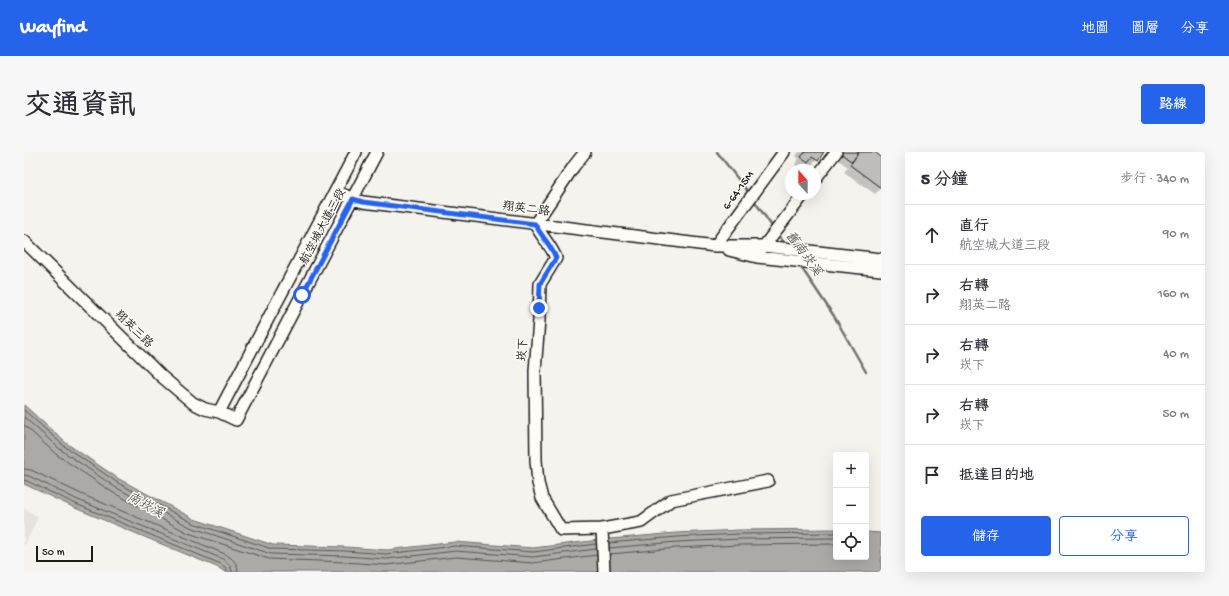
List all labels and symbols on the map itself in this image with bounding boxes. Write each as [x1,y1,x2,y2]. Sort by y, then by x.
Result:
north arrow [785,164,821,200]
street label: 6-64-15M [720,168,758,213]
street label: 航空城大道三段 [297,186,350,267]
street label: 翔英二路 [501,199,551,220]
water label: 舊南崁溪 [782,228,826,280]
route start [293,286,311,304]
route end [530,299,548,317]
street label: 翔英三路 [111,308,156,352]
street label: 崁下 [515,337,532,362]
water label: 南崁溪 [124,489,167,522]
scale bar [36,544,93,563]

